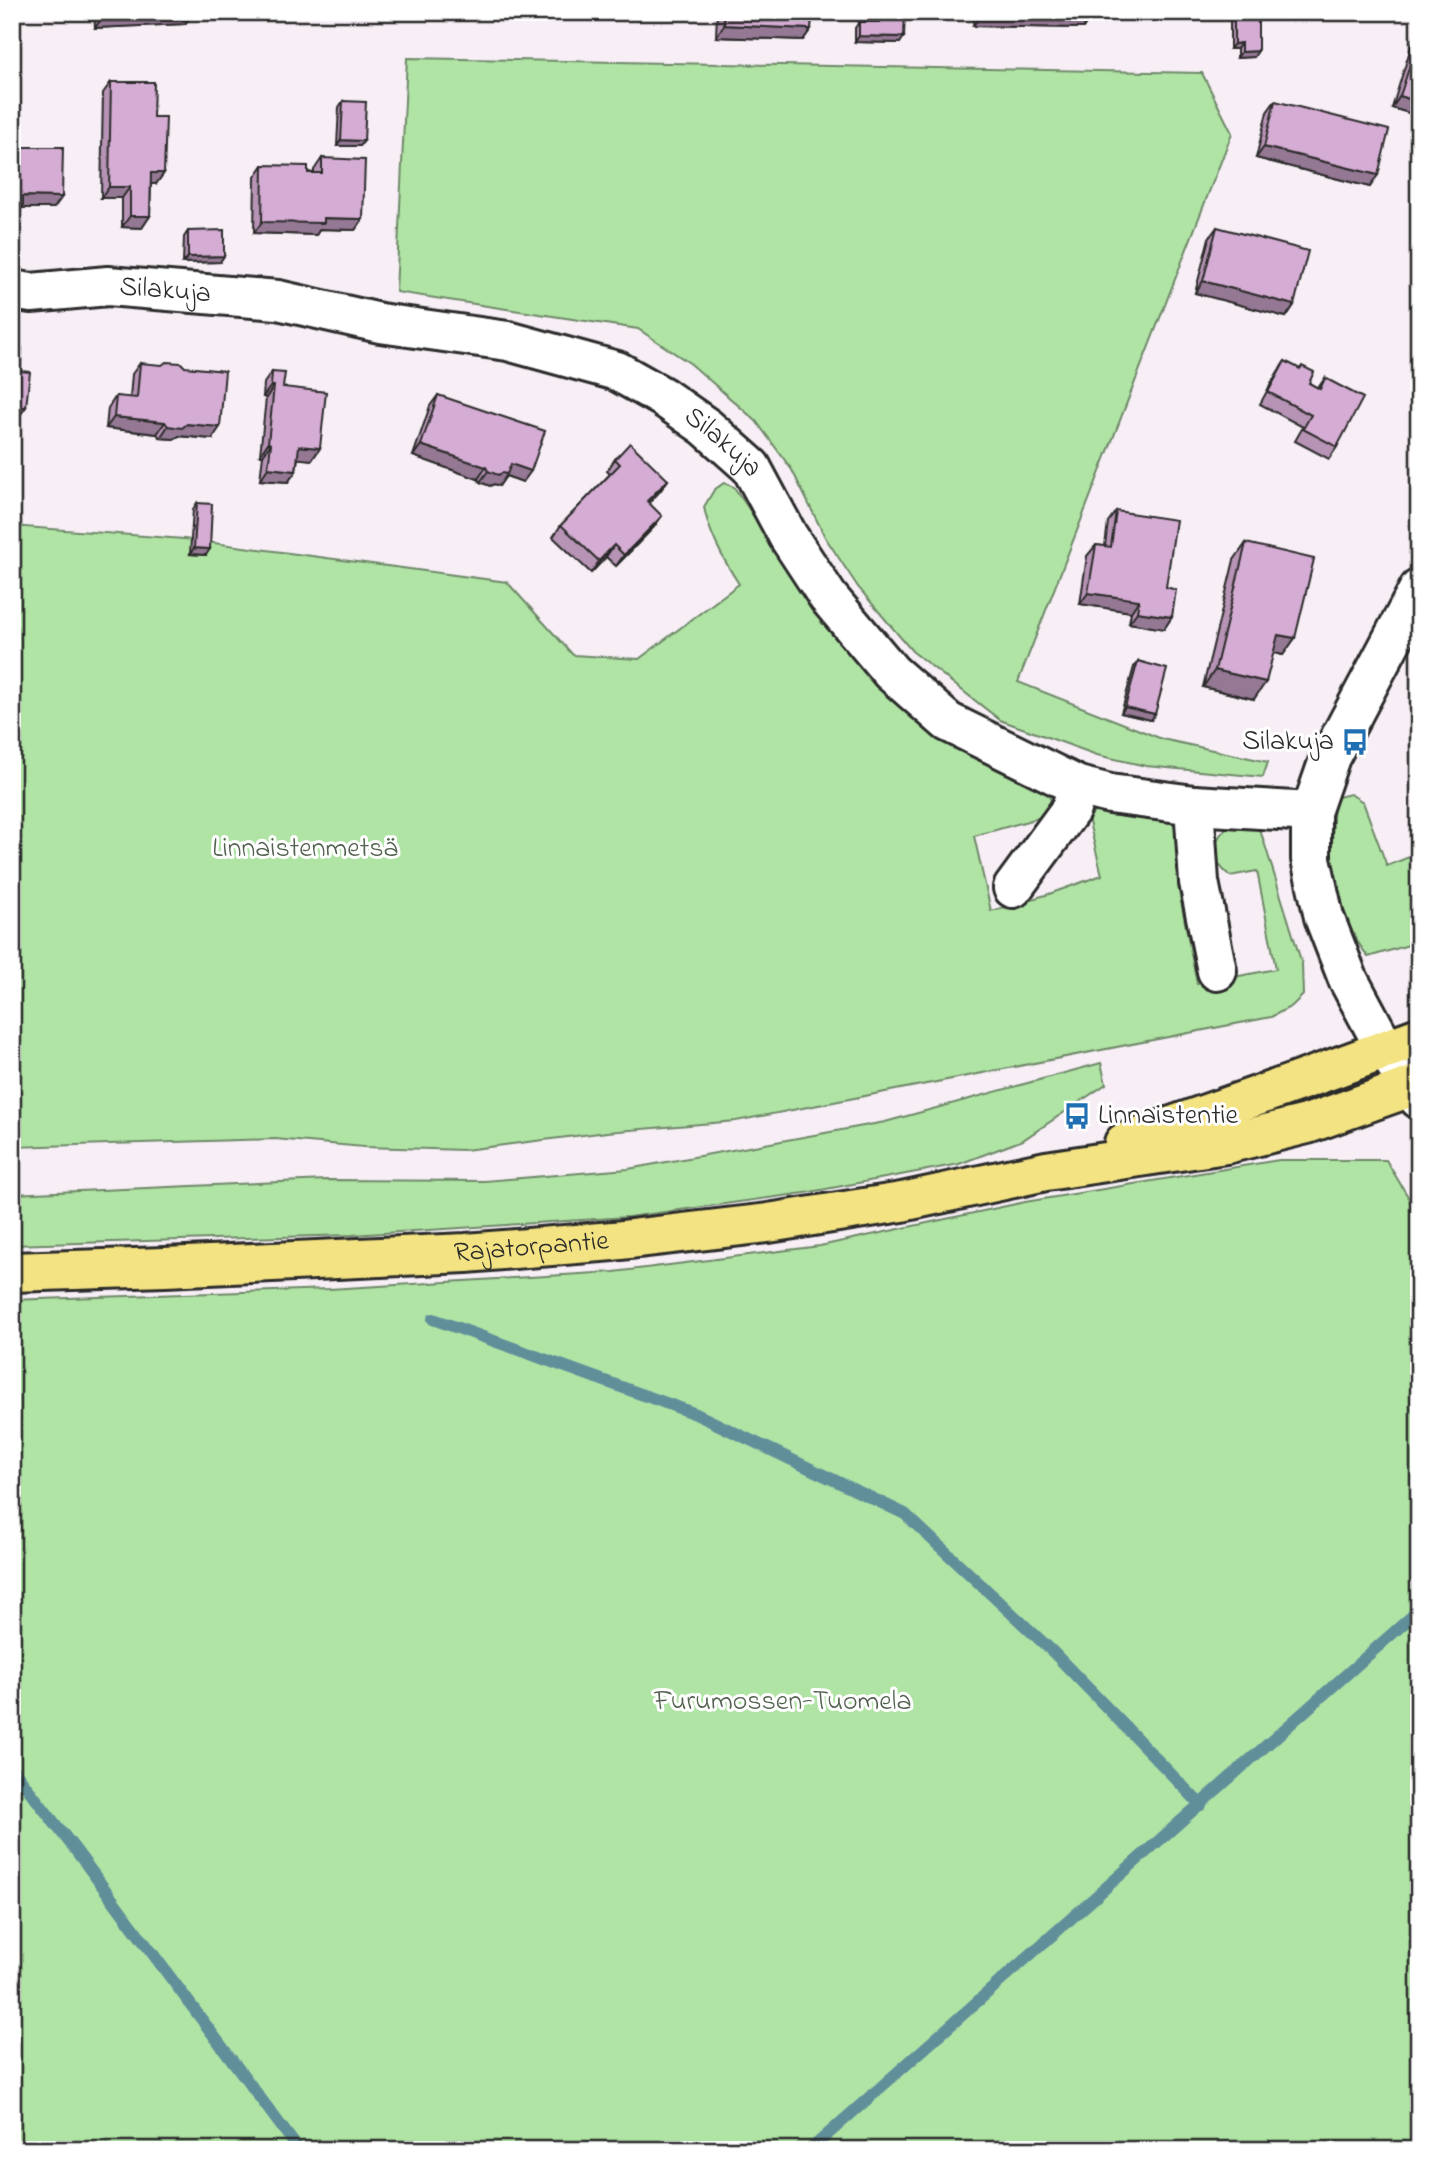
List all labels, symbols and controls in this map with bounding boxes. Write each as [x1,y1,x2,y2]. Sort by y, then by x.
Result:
street label: Silakuja [118,267,213,315]
street label: Silakuja [675,397,773,484]
place label: Silakuja [1242,722,1334,763]
bus stop icon: Silakuja [1340,727,1370,757]
park label: Linnaistenmetsä [212,829,398,870]
place label: Linnaistentie [1098,1096,1239,1137]
bus stop icon: Linnaistentie [1062,1101,1092,1131]
street label: Rajatorpantie [453,1221,611,1274]
park label: Furumossen-Tuomela [653,1682,912,1723]

